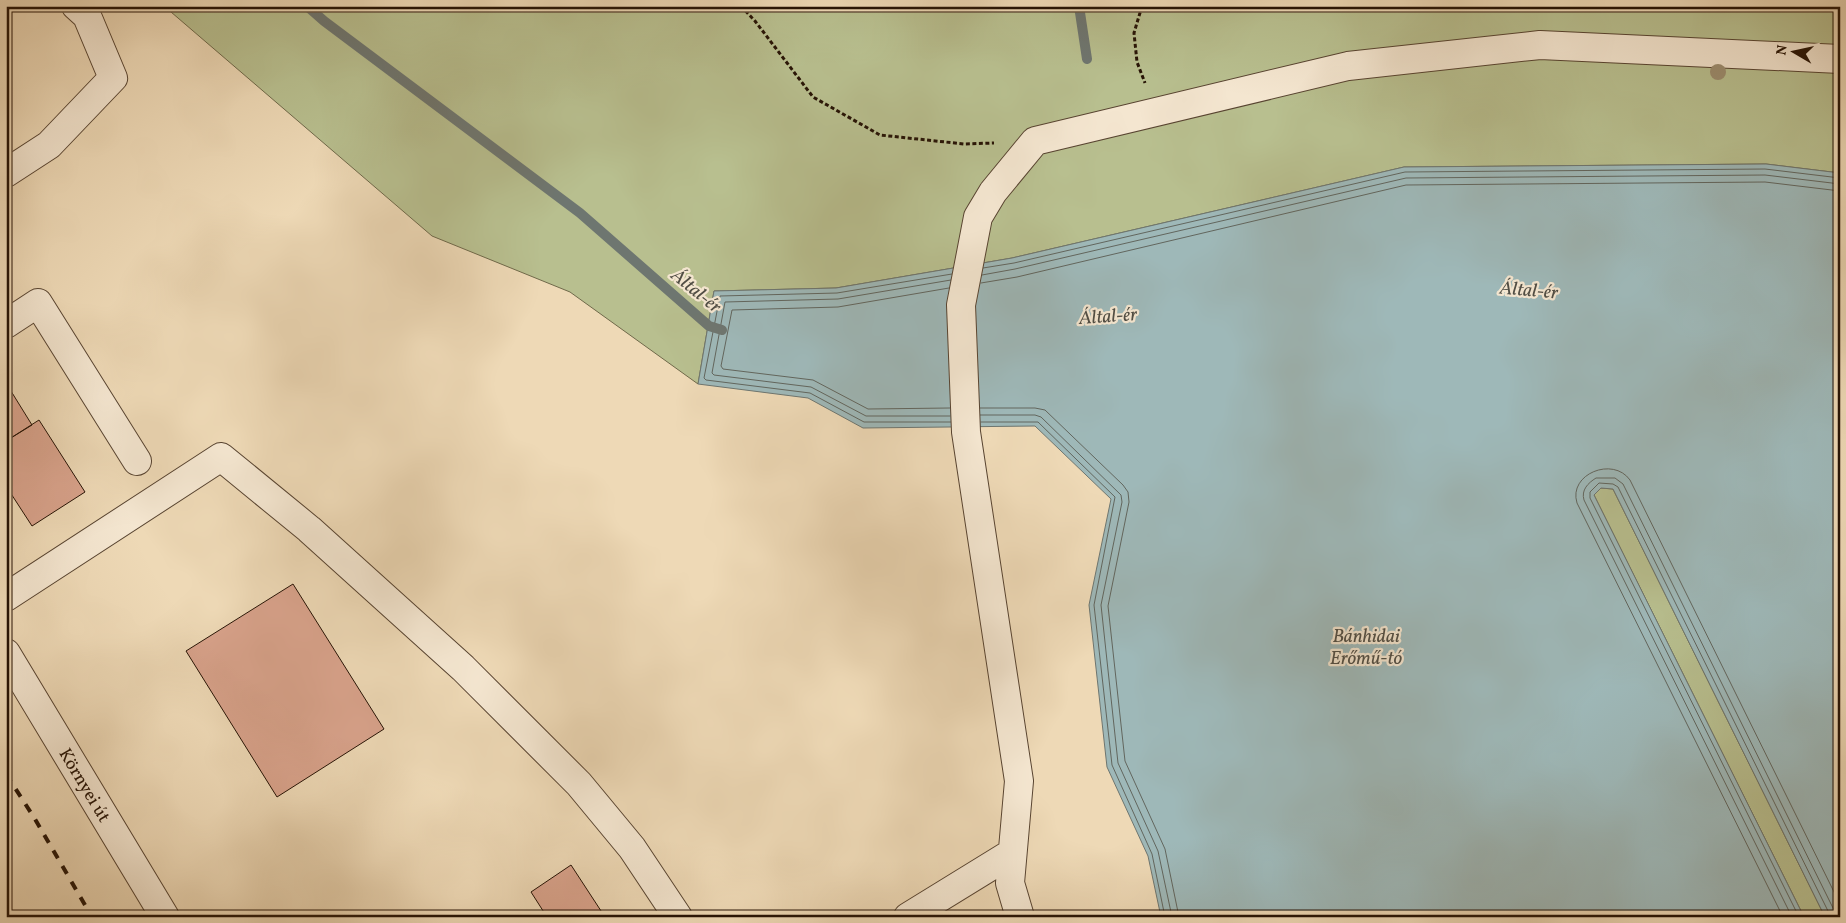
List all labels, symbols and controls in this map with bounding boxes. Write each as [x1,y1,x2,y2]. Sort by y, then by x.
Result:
north arrow [1768,28,1818,78]
text: N [1772,44,1793,57]
water label: Által-ér [664,262,727,321]
water label: Által-ér [1498,275,1560,307]
water label: Által-ér [1077,302,1139,332]
water label: Bánhidai Erőmű-tó [1330,624,1403,672]
street label: Környei út [52,744,116,827]

